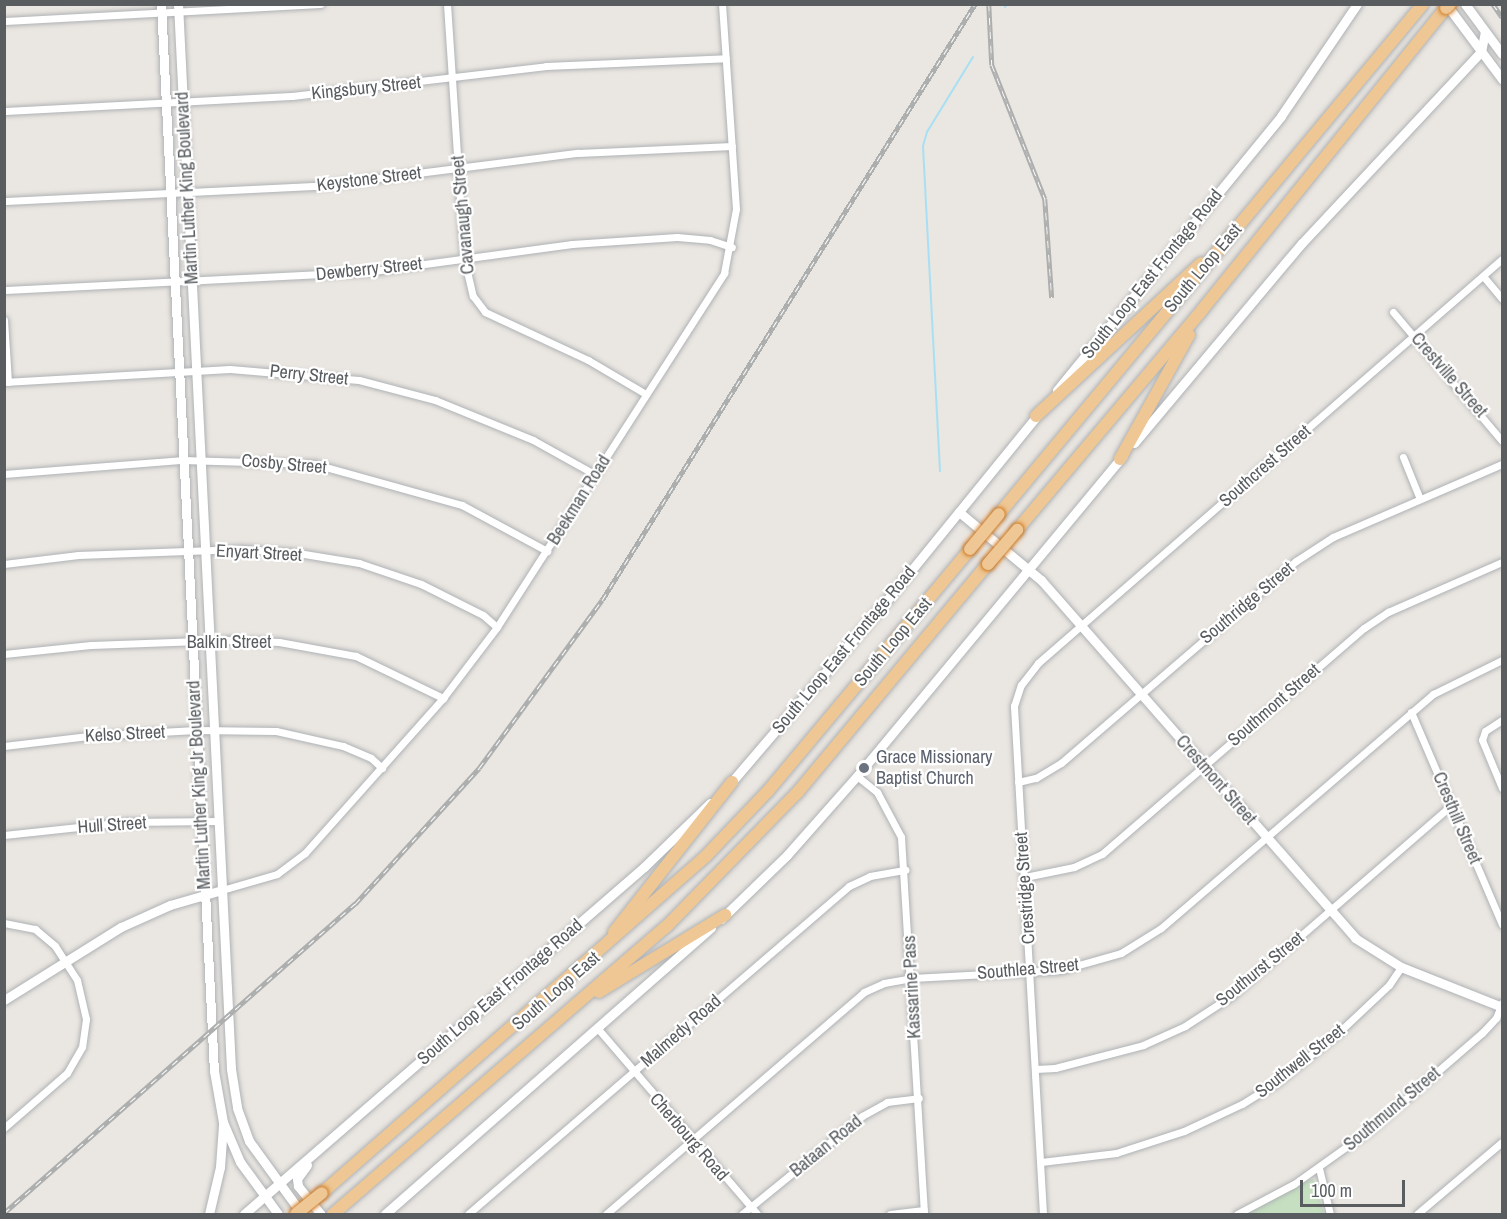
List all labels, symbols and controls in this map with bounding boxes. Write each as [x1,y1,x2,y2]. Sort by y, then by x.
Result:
street label: Kingsbury Street [310,72,422,104]
street label: Martin Luther King Boulevard [171,91,203,285]
street label: Cavanaugh Street [447,155,479,275]
street label: Keystone Street [316,162,422,196]
street label: South Loop East Frontage Road [1077,185,1227,363]
street label: South Loop East [1160,219,1246,317]
street label: Dewberry Street [315,253,423,285]
street label: Crestville Street [1406,328,1492,422]
street label: Perry Street [269,360,349,390]
street label: Southcrest Street [1215,420,1315,512]
street label: Cosby Street [241,450,327,478]
street label: Beekman Road [543,451,615,549]
street label: Enyart Street [215,540,303,566]
street label: Southridge Street [1196,558,1298,648]
street label: South Loop East Frontage Road [768,562,920,738]
street label: South Loop East [850,593,936,691]
street label: Balkin Street [187,631,271,653]
street label: Southmont Street [1224,659,1324,751]
street label: Martin Luther King Jr Boulevard [183,680,215,890]
street label: Kelso Street [84,721,166,747]
street label: Crestmont Street [1171,731,1261,829]
place label: Grace Missionary Baptist Church [876,747,992,789]
marker: Grace Missionary Baptist Church [857,761,871,775]
street label: Cresthill Street [1428,769,1486,867]
street label: Hull Street [77,812,147,838]
street label: Crestridge Street [1010,831,1040,945]
street label: South Loop East Frontage Road [413,914,587,1070]
street label: Southurst Street [1212,927,1308,1011]
street label: Kassarine Pass [899,935,925,1039]
street label: South Loop East [508,947,604,1035]
street label: Southlea Street [976,954,1080,984]
street label: Malmedy Road [636,990,726,1072]
street label: Southwell Street [1251,1019,1349,1103]
street label: Southmund Street [1339,1062,1445,1156]
street label: Cherbourg Road [645,1089,733,1185]
street label: Bataan Road [786,1110,866,1182]
scale bar [1303,1168,1408,1206]
text: 100 m [1311,1178,1352,1203]

